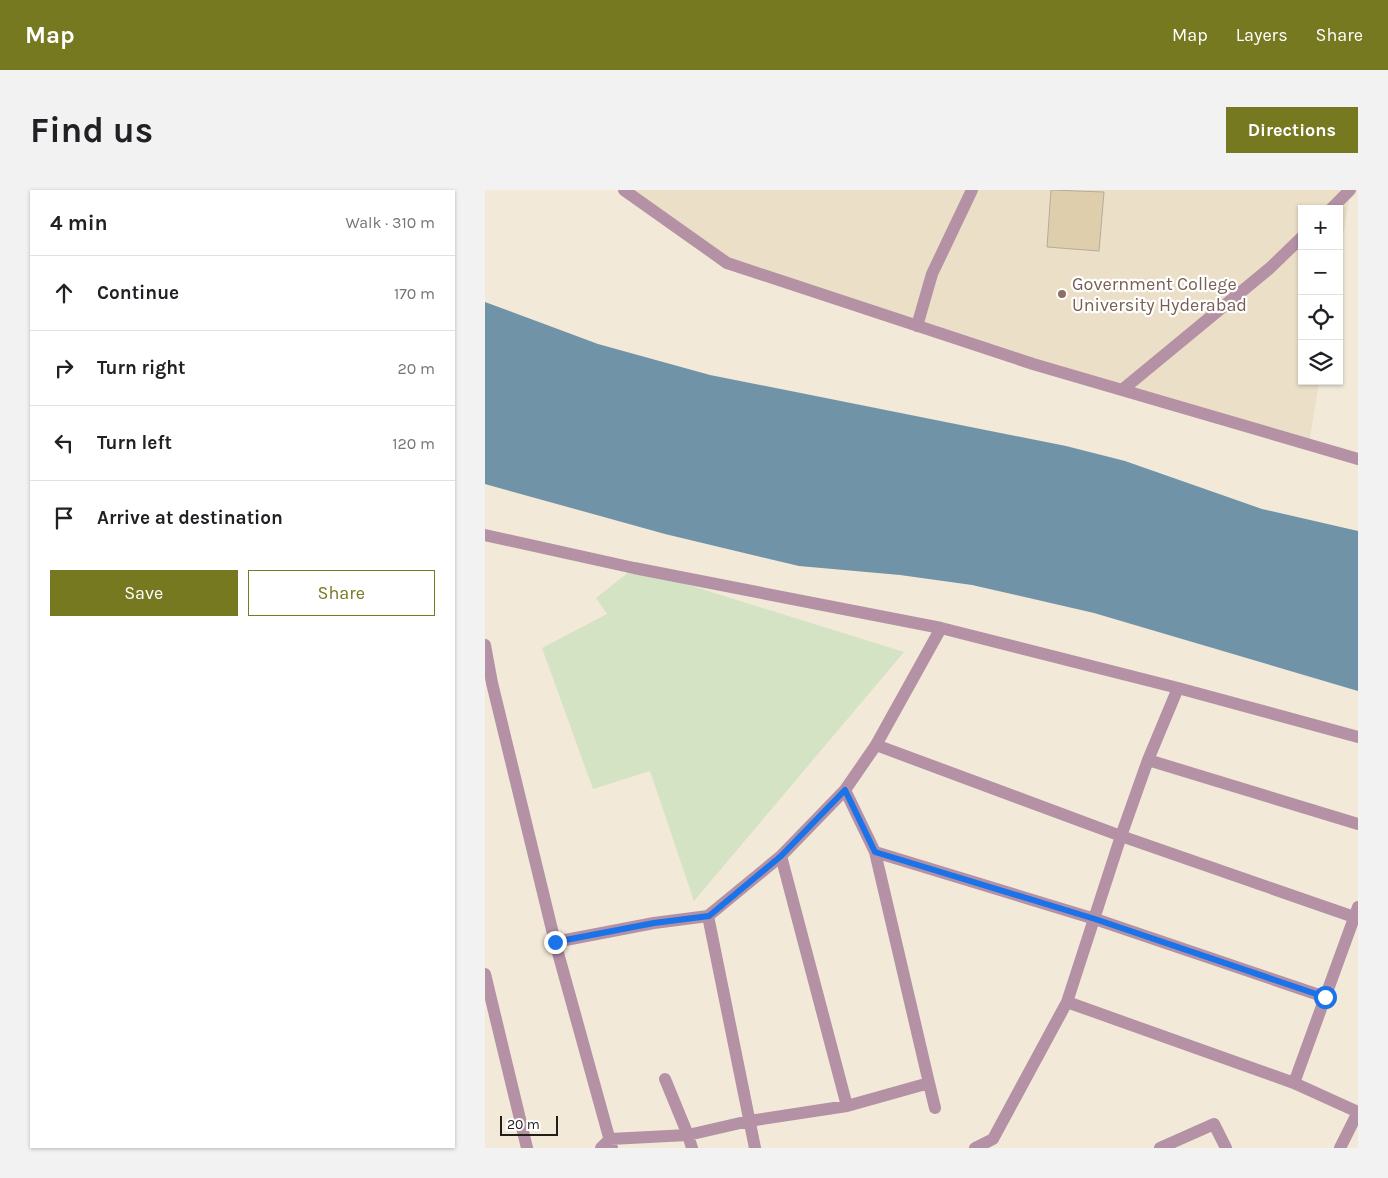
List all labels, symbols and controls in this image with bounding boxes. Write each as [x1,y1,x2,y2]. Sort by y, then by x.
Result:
text: Map [25,21,75,49]
text: Map [1172,24,1208,46]
text: Layers [1236,24,1288,46]
text: Share [1316,24,1363,46]
button: Directions [1226,107,1358,153]
text: Find us [30,110,153,151]
map controls [1298,205,1343,385]
button: + [1298,205,1343,250]
text: 4 min [50,211,108,235]
text: Walk · 310 m [345,213,435,232]
button: − [1298,250,1343,295]
place label: Government College University Hyderabad [1072,273,1247,316]
icon: ahead [50,279,78,307]
text: Continue [97,282,179,304]
text: 170 m [394,284,435,303]
marker: Government College University Hyderabad [1056,288,1068,300]
button: locate [1298,295,1343,340]
button: layers [1298,340,1343,385]
icon: right [50,354,78,382]
text: Turn right [97,357,186,379]
text: 20 m [397,359,435,378]
icon: left [50,429,78,457]
text: Turn left [97,432,172,454]
text: 120 m [392,434,435,453]
icon: arrive [50,504,78,532]
text: Arrive at destination [97,507,283,529]
button: Save [50,570,238,616]
button: Share [248,570,435,616]
route end [544,931,567,954]
route start [1314,986,1337,1009]
scale bar [500,1113,557,1136]
text: 20 m [507,1116,540,1133]

